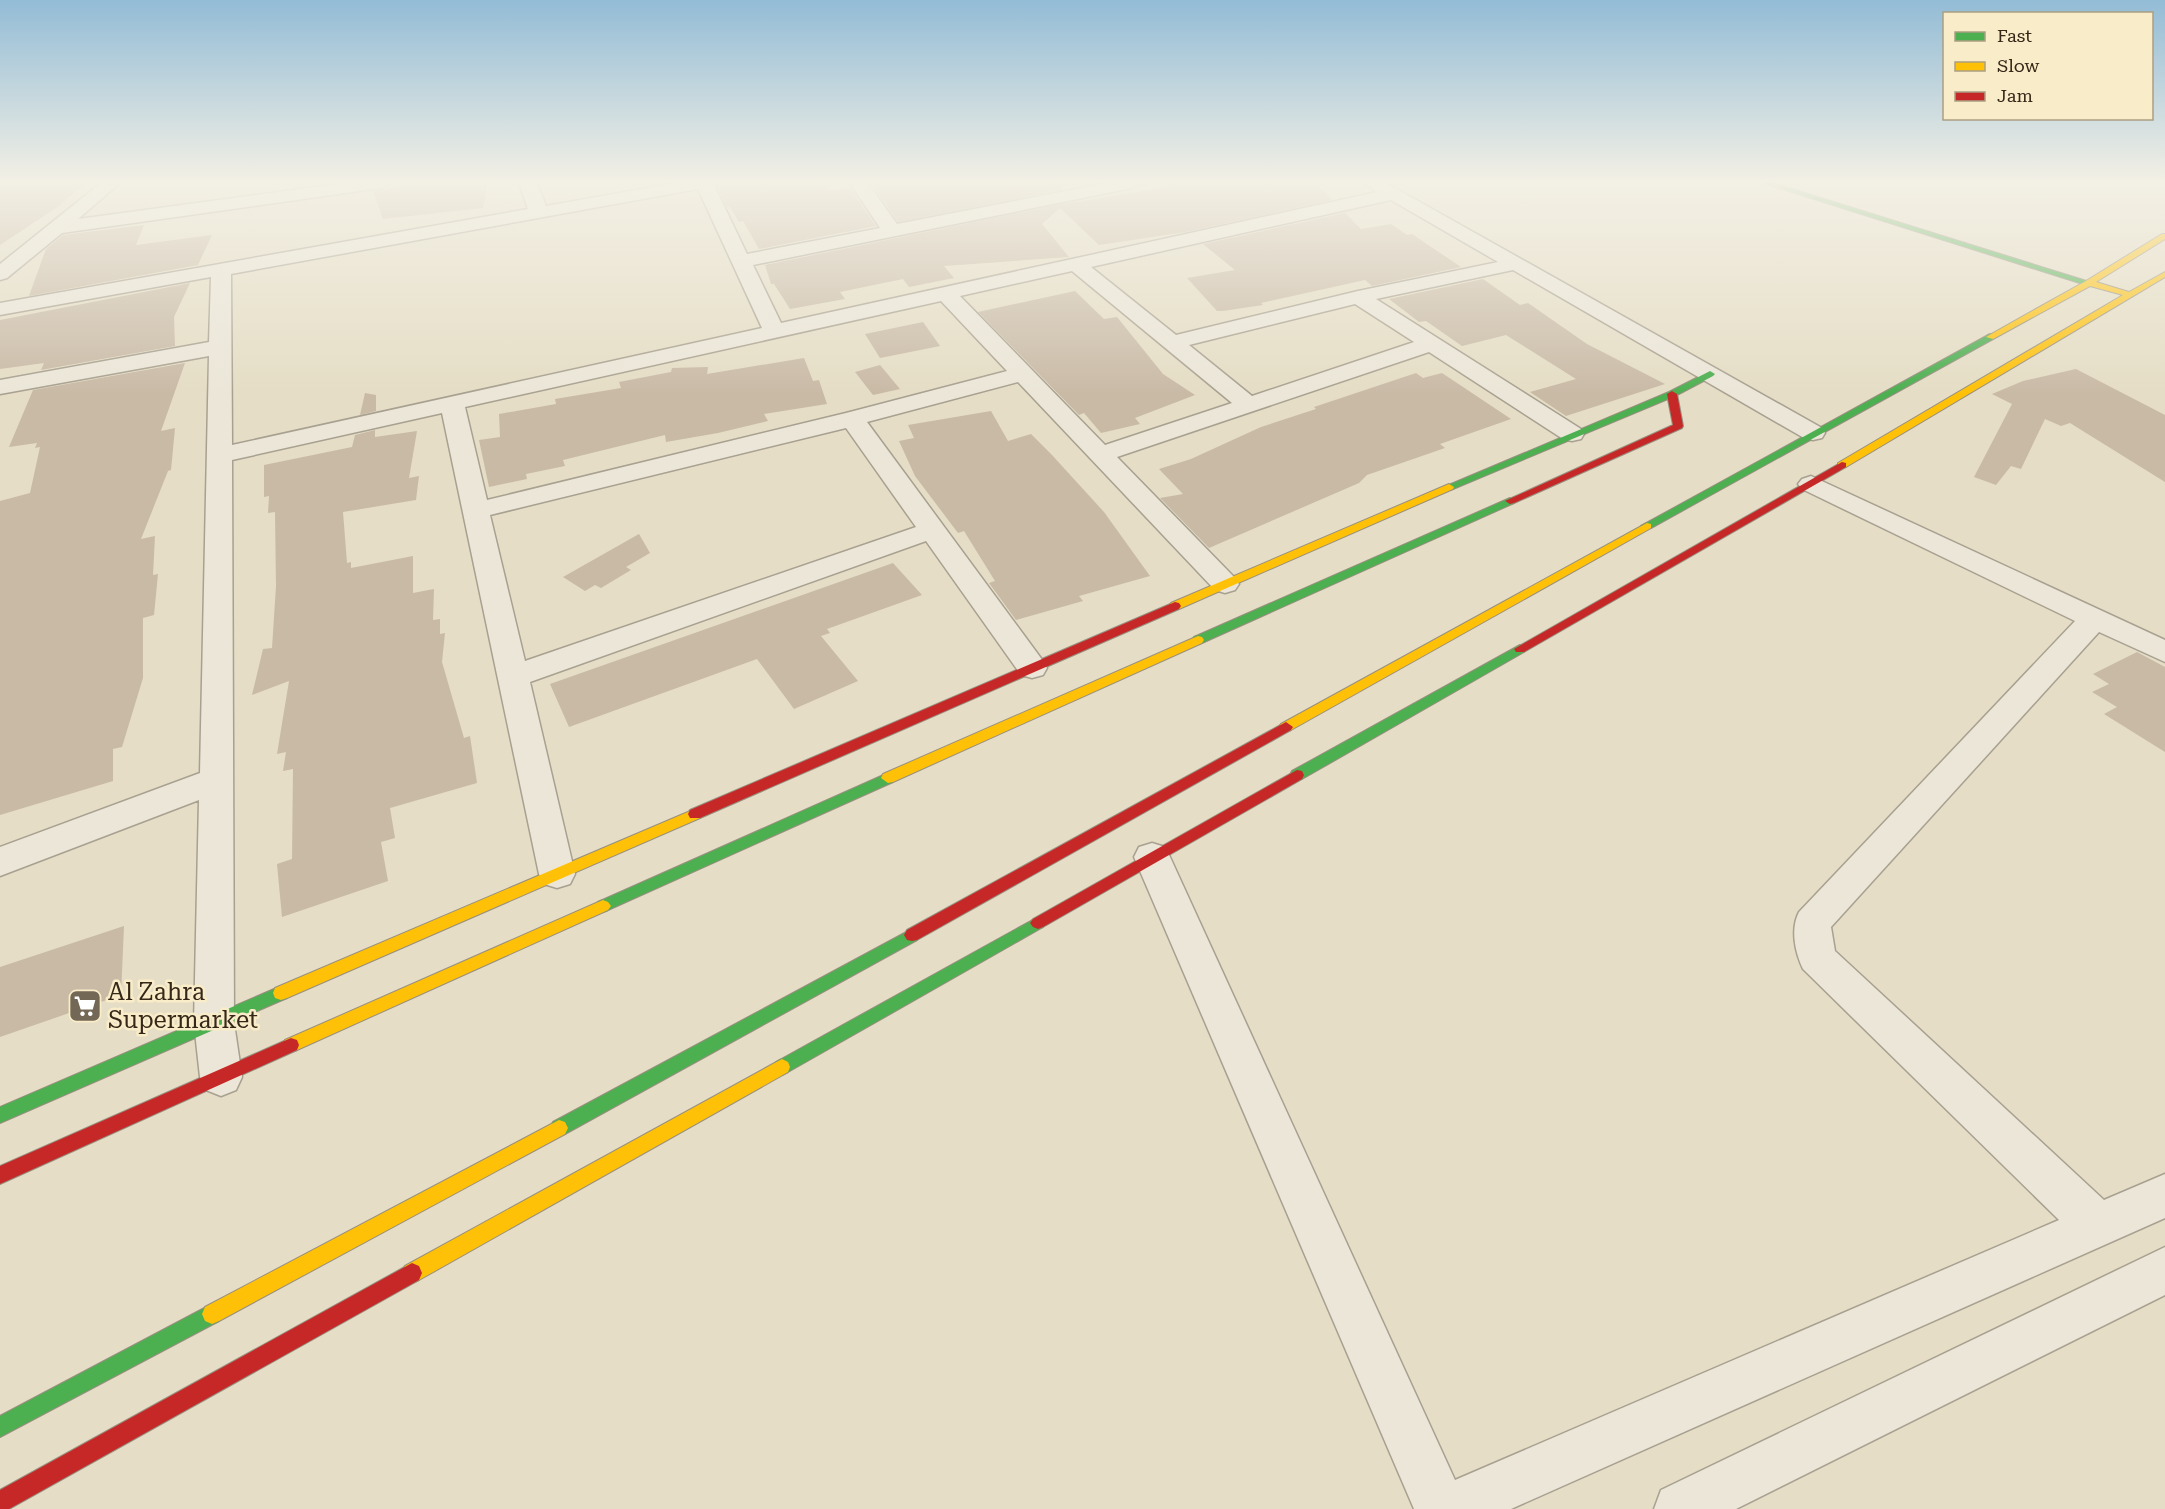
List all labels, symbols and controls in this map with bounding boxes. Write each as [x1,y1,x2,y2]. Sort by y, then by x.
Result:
legend [1943,12,2153,120]
text: Fast [1997,25,2032,46]
text: Slow [1997,55,2039,76]
text: Jam [1997,85,2033,106]
place label: Al Zahra Supermarket [108,978,258,1034]
supermarket icon: Al Zahra Supermarket [67,988,103,1024]

